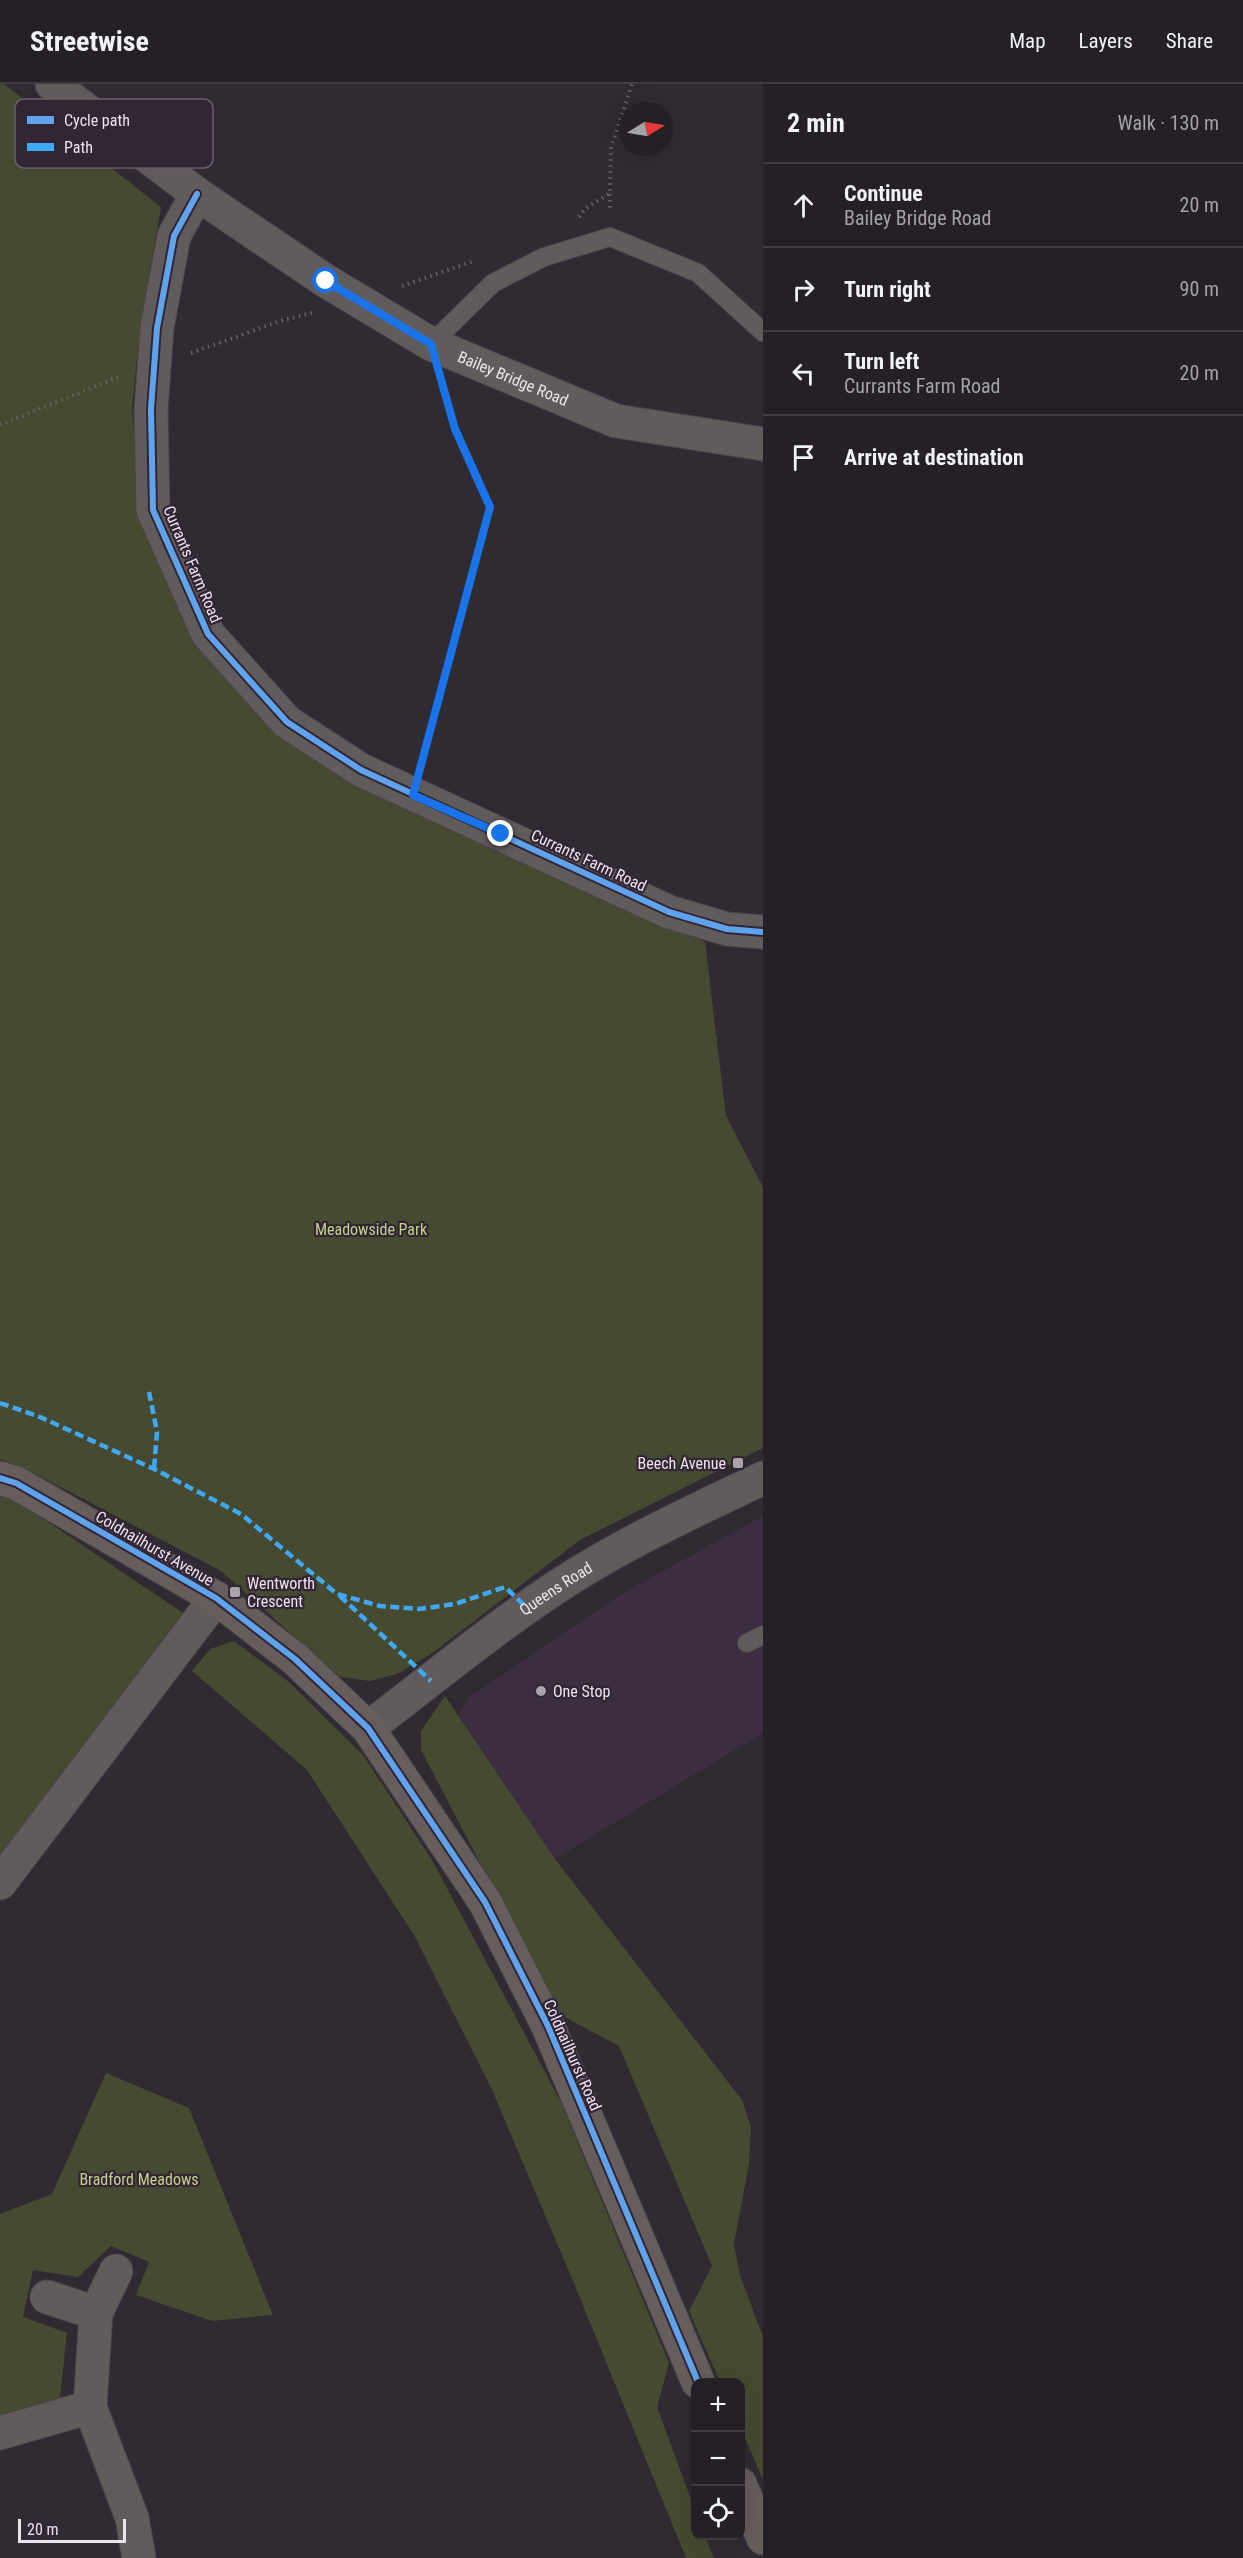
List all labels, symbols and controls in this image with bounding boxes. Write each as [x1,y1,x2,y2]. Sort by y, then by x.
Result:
text: Streetwise [30,25,149,58]
text: Map [1009,29,1046,53]
text: Layers [1079,29,1133,53]
text: Share [1166,29,1213,53]
legend [15,99,213,168]
north arrow [619,102,673,156]
text: 2 min [787,108,845,138]
text: Cycle path [64,111,130,130]
text: Walk · 130 m [1118,111,1219,135]
text: Path [64,138,93,157]
text: Continue [844,181,923,206]
icon: ahead [787,189,820,222]
text: 20 m [1180,193,1219,217]
text: Bailey Bridge Road [844,206,991,230]
route start [312,267,338,293]
icon: right [787,273,820,306]
text: Turn right [844,277,931,302]
text: 90 m [1180,277,1219,301]
street label: Bailey Bridge Road [455,347,571,410]
text: Turn left [844,349,919,374]
icon: left [787,357,820,390]
text: 20 m [1180,361,1219,385]
text: Currants Farm Road [844,374,1000,398]
icon: arrive [787,441,820,474]
text: Arrive at destination [844,445,1024,470]
street label: Currants Farm Road [159,503,226,626]
route end [487,820,513,846]
street label: Currants Farm Road [528,825,650,896]
park label: Meadowside Park [315,1220,428,1239]
place label: Beech Avenue [637,1454,726,1473]
marker: Beech Avenue [731,1456,745,1470]
street label: Coldnailhurst Avenue [92,1507,217,1590]
street label: Queens Road [516,1558,596,1620]
place label: Wentworth Crescent [247,1574,315,1611]
marker: Wentworth Crescent [228,1585,242,1599]
place label: One Stop [553,1682,610,1701]
marker: One Stop [534,1684,548,1698]
street label: Coldnailhurst Road [540,1997,606,2114]
park label: Bradford Meadows [79,2170,199,2189]
map controls [691,2378,745,2540]
button: + [691,2378,745,2432]
button: − [691,2432,745,2486]
button: locate [691,2486,745,2540]
scale bar [18,2516,126,2544]
text: 20 m [27,2520,59,2539]

